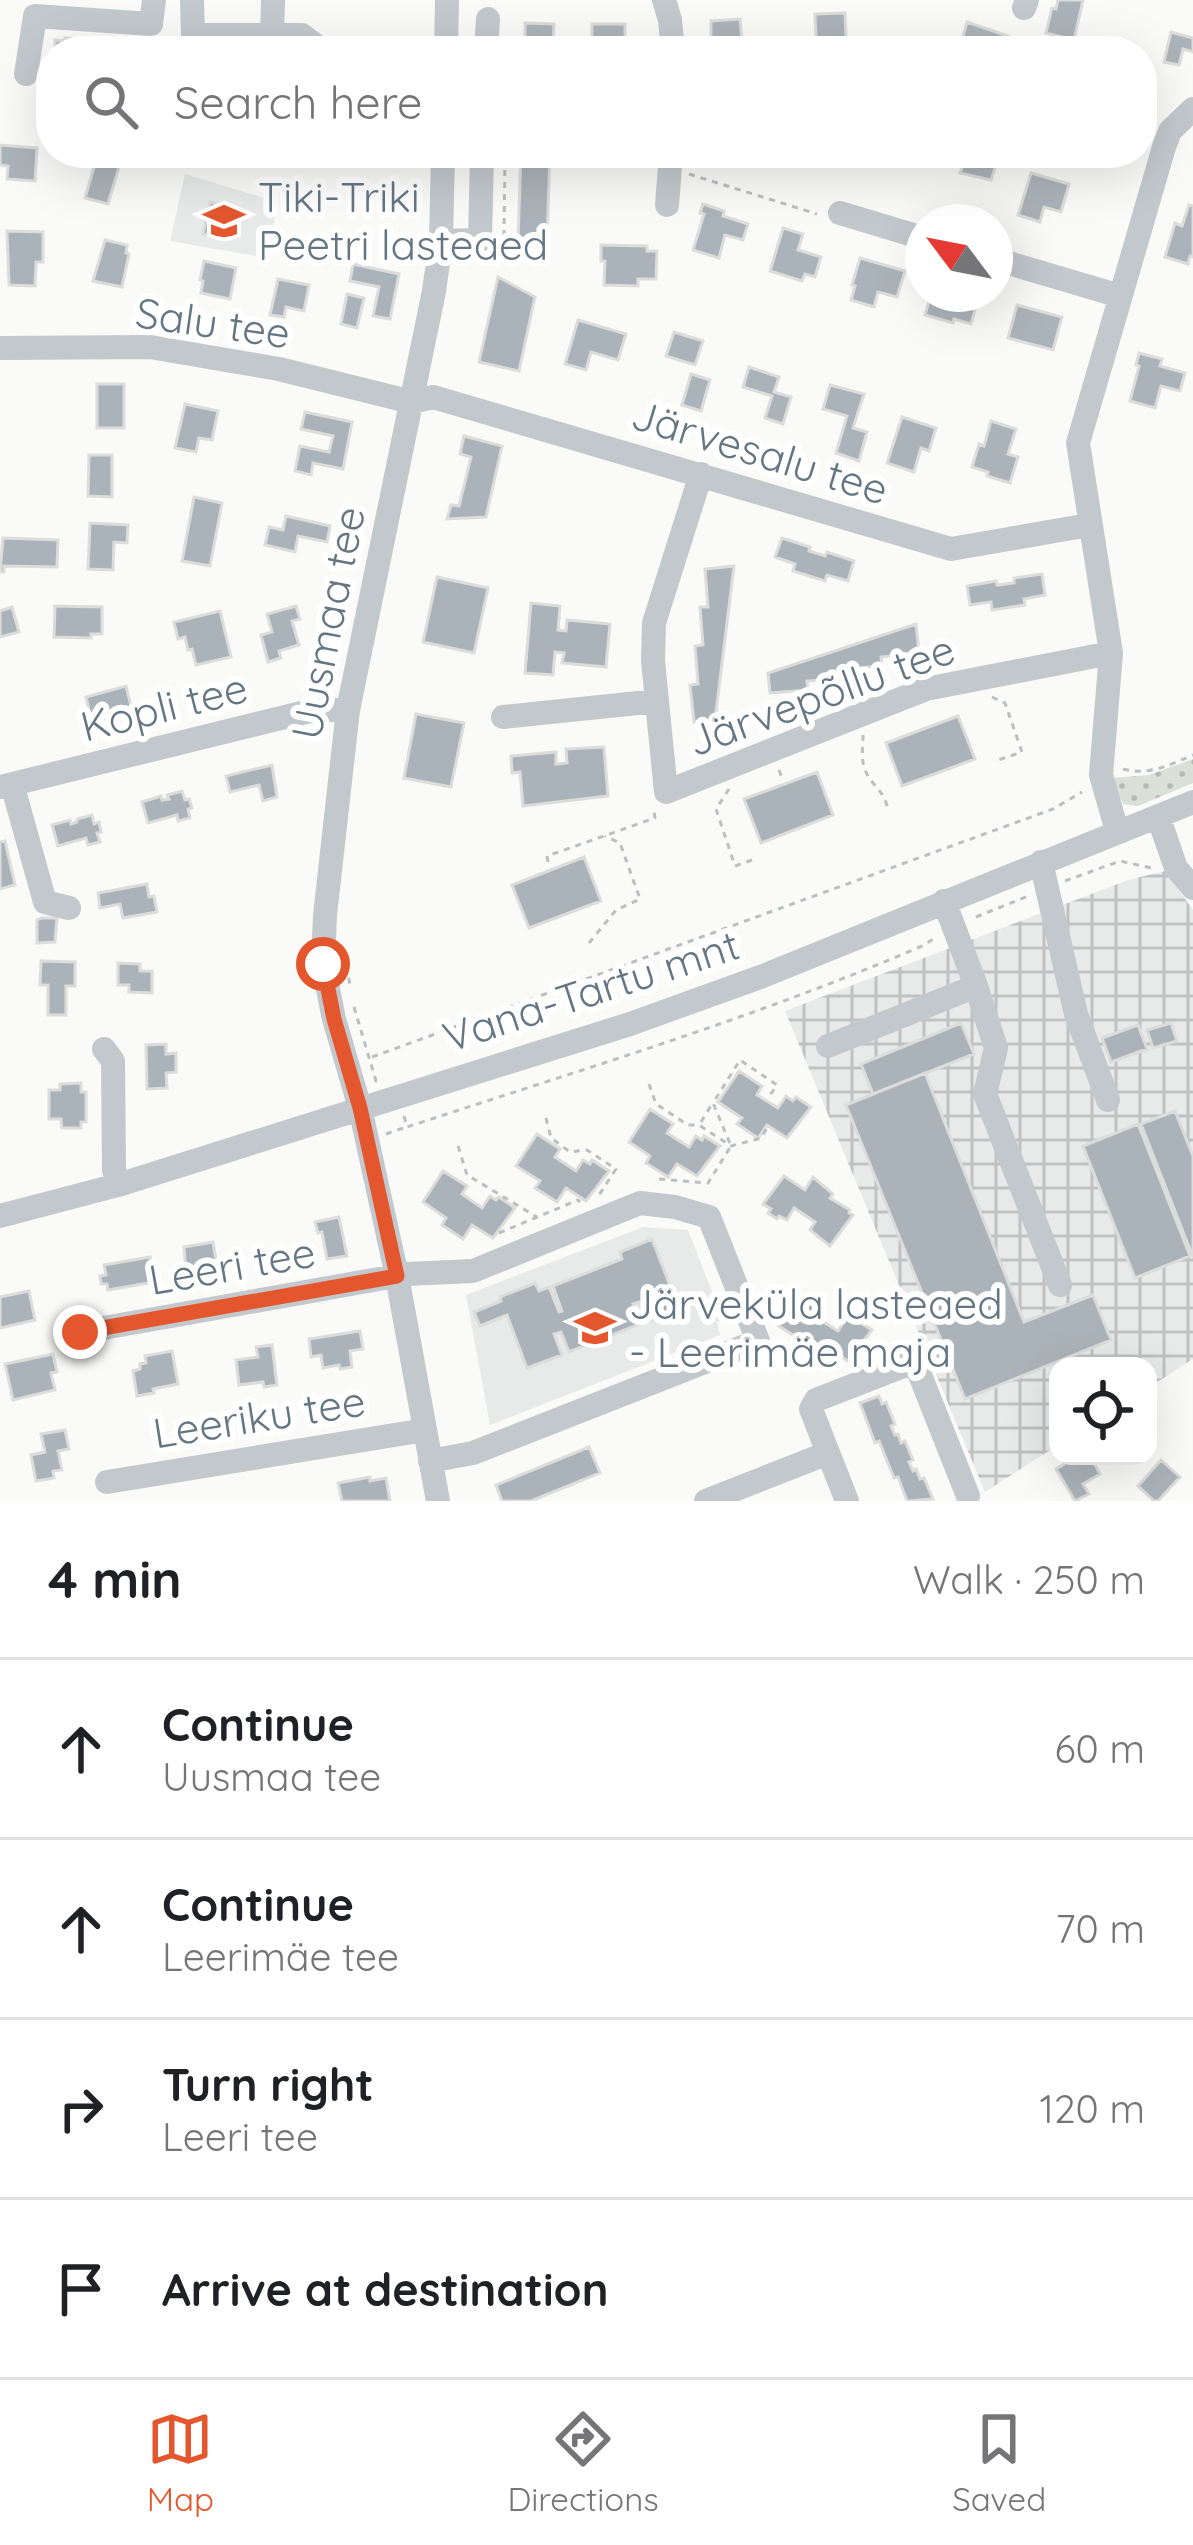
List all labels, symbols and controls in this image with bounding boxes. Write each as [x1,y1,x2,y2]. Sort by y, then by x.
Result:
search box [36,36,1157,168]
icon: search [78,69,144,135]
text: Search here [174,74,422,130]
place label: Tiki-Triki Peetri lasteaed [258,170,548,271]
school or university icon: Tiki-Triki Peetri lasteaed [201,198,247,244]
north arrow [905,204,1013,312]
street label: Salu tee [132,285,294,360]
street label: Järvesalu tee [626,387,895,516]
street label: Uusmaa tee [279,502,376,744]
street label: Järvepõllu tee [680,622,962,767]
street label: Kopli tee [75,660,253,753]
street label: Vana-Tartu mnt [436,918,746,1063]
route start [296,937,350,991]
street label: Leeri tee [145,1225,319,1306]
place label: Järveküla lasteaed - Leerimäe maja [629,1277,1003,1378]
route end [53,1305,107,1359]
school or university icon: Järveküla lasteaed - Leerimäe maja [572,1305,618,1351]
map controls [1049,1357,1157,1465]
button: locate [1049,1357,1157,1465]
street label: Leeriku tee [149,1374,369,1459]
text: 4 min [48,1547,182,1611]
text: Walk · 250 m [913,1555,1145,1604]
text: Continue [162,1696,354,1752]
icon: ahead [48,1716,114,1782]
text: 60 m [1055,1724,1145,1773]
text: Uusmaa tee [162,1752,381,1801]
text: Continue [162,1876,354,1932]
icon: ahead [48,1896,114,1962]
text: 70 m [1056,1904,1145,1953]
text: Leerimäe tee [162,1932,399,1981]
text: Turn right [162,2056,374,2112]
icon: right [48,2076,114,2142]
text: 120 m [1040,2084,1145,2133]
text: Leeri tee [162,2112,318,2161]
icon: arrive [48,2256,114,2322]
text: Arrive at destination [162,2261,608,2317]
tab: Map [147,2406,214,2519]
tab: Directions [507,2406,659,2519]
tab: Saved [952,2406,1046,2519]

